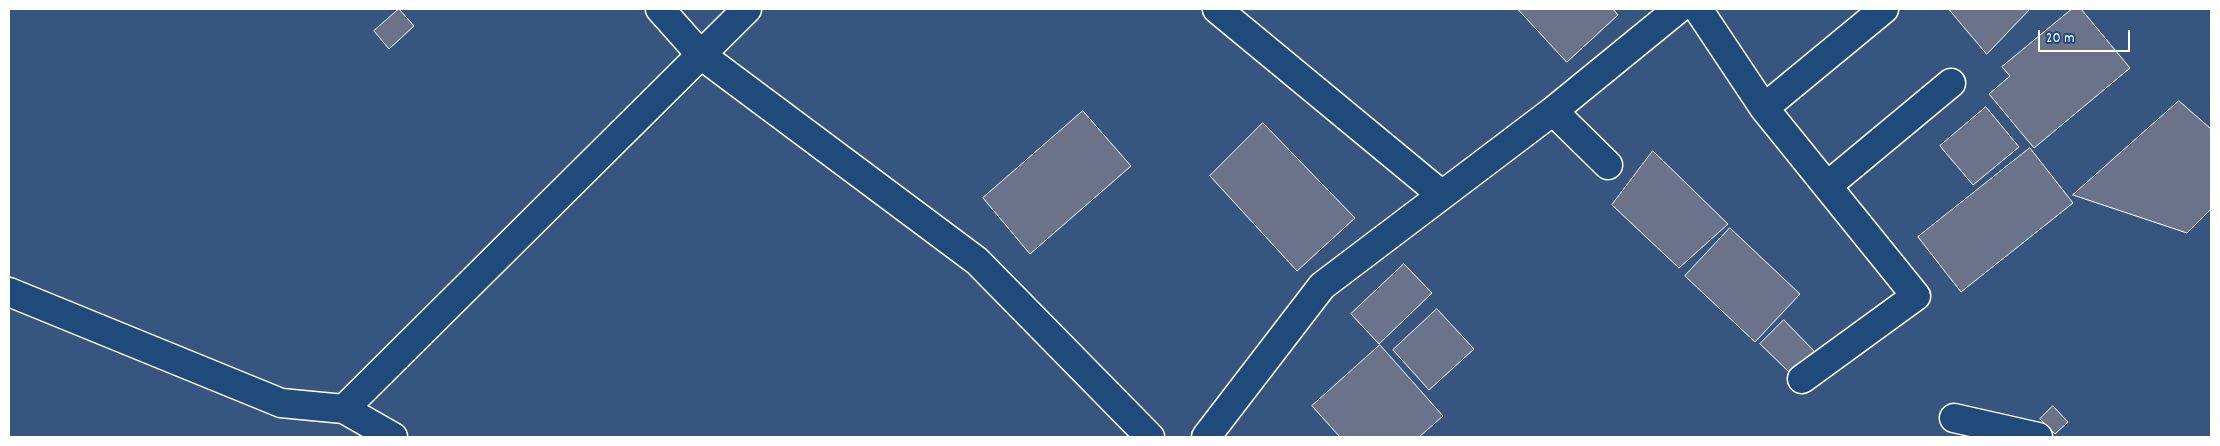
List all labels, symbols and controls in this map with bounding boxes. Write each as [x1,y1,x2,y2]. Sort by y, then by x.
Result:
scale bar [2040,20,2132,52]
text: 20 m [2046,28,2074,50]

